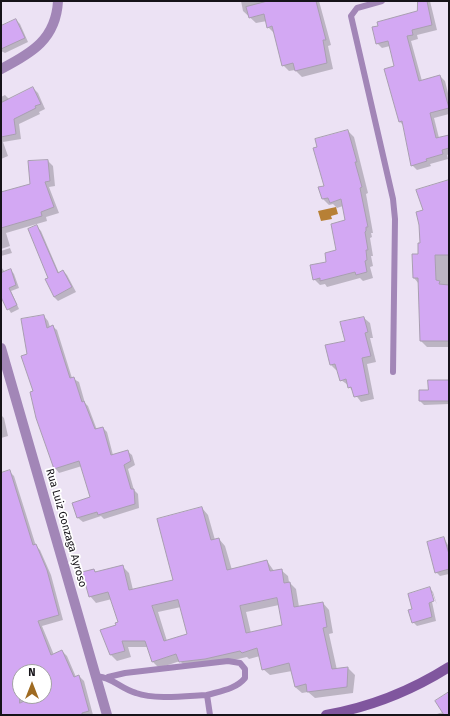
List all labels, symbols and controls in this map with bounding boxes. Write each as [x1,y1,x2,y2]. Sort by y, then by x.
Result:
street label: Rua Luiz Gonzaga Ayroso [43,467,89,589]
north arrow [12,664,52,704]
text: N [28,666,36,679]

